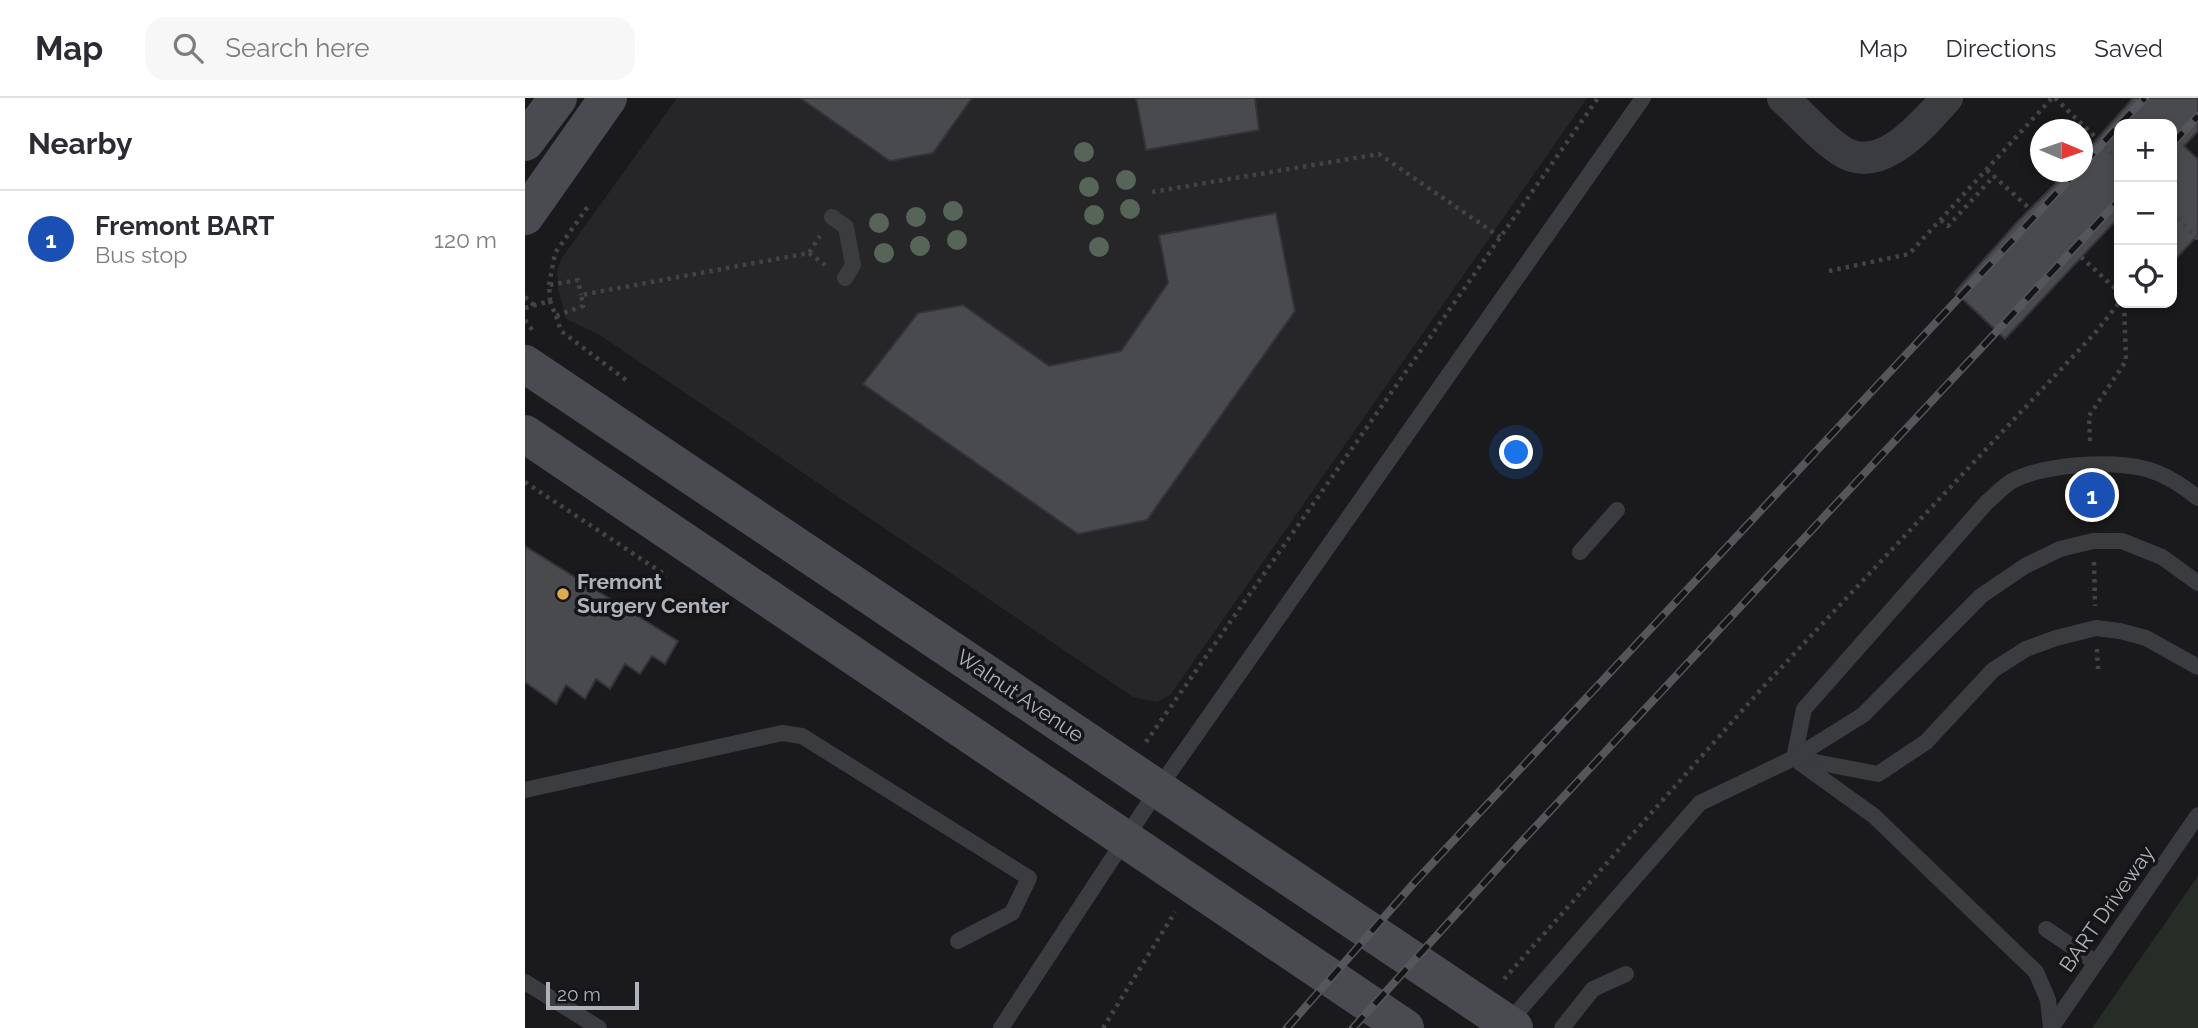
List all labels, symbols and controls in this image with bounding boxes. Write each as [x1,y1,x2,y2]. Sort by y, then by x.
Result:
search box [145,17,635,80]
text: Map [35,29,103,68]
icon: search [169,29,207,67]
text: Search here [225,33,370,63]
text: Map [1859,34,1908,63]
text: Directions [1946,34,2056,63]
text: Saved [2094,34,2163,63]
north arrow [2030,119,2093,182]
map controls [2114,119,2177,308]
button: + [2114,119,2177,182]
text: Nearby [28,126,132,161]
button: − [2114,182,2177,245]
text: Fremont BART [95,211,274,241]
text: 1 [45,226,57,253]
text: 120 m [434,226,497,253]
text: Bus stop [95,241,187,268]
button: locate [2114,245,2177,308]
your location [1499,435,1533,469]
pin: 1 [2069,469,2115,521]
place label: Fremont Surgery Center [577,569,729,618]
marker: Fremont Surgery Center [555,586,571,602]
street label: Walnut Avenue [952,644,1089,747]
street label: BART Driveway [2054,841,2159,977]
scale bar [546,979,639,1011]
text: 20 m [557,983,601,1005]

